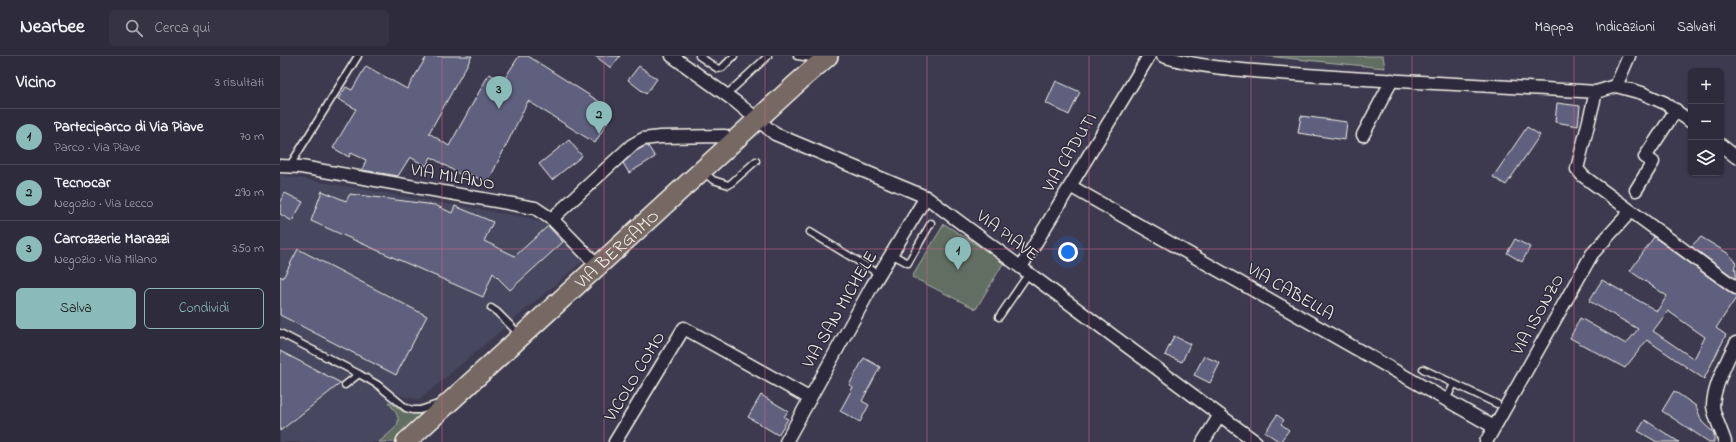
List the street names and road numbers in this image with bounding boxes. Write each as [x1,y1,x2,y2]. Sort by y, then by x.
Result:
street label: VIA CADUTI [1036,108,1105,198]
street label: VIA MILANO [407,158,497,198]
street label: VIA BERGAMO [569,204,666,296]
street label: VIA PIAVE [969,204,1044,269]
street label: VIA SAN MICHELE [796,246,885,374]
street label: VIA CABELLA [1241,257,1338,328]
street label: VIA ISONZO [1505,270,1572,361]
street label: VICOLO COMO [598,327,673,428]

